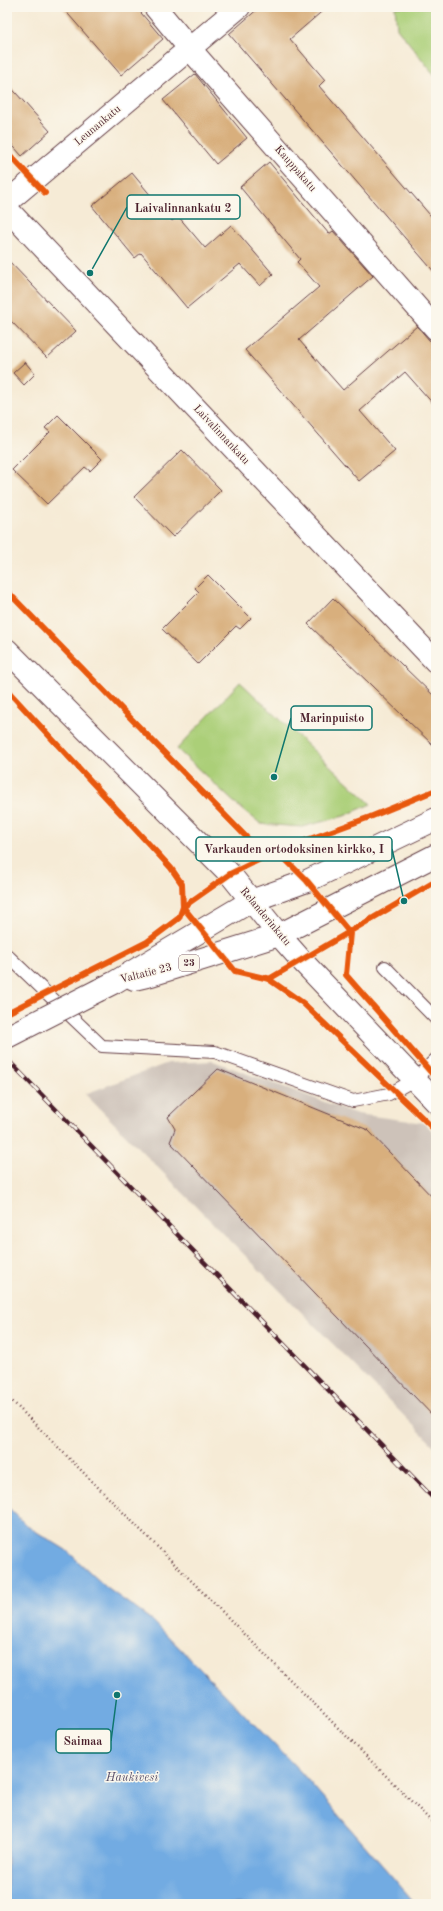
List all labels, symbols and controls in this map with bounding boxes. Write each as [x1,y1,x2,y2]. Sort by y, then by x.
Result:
street label: Leunankatu [73,104,123,148]
street label: Kauppakatu [272,144,318,194]
callout: Laivalinnankatu 2 [127,195,240,219]
text: Laivalinnankatu 2 [134,203,232,215]
street label: Laivalinnankatu [191,403,251,467]
callout: Marinpuisto [291,706,372,730]
text: Marinpuisto [300,713,364,725]
callout: Varkauden ortodoksinen kirkko, I [196,837,392,861]
text: Varkauden ortodoksinen kirkko, I [204,844,384,856]
street label: Relanderinkatu [238,886,293,948]
road number: 23 [179,955,199,971]
street label: Valtatie 23 [119,962,173,986]
callout: Saimaa [56,1729,111,1753]
text: Saimaa [64,1736,102,1748]
water label: Haukivesi [105,1772,158,1784]

